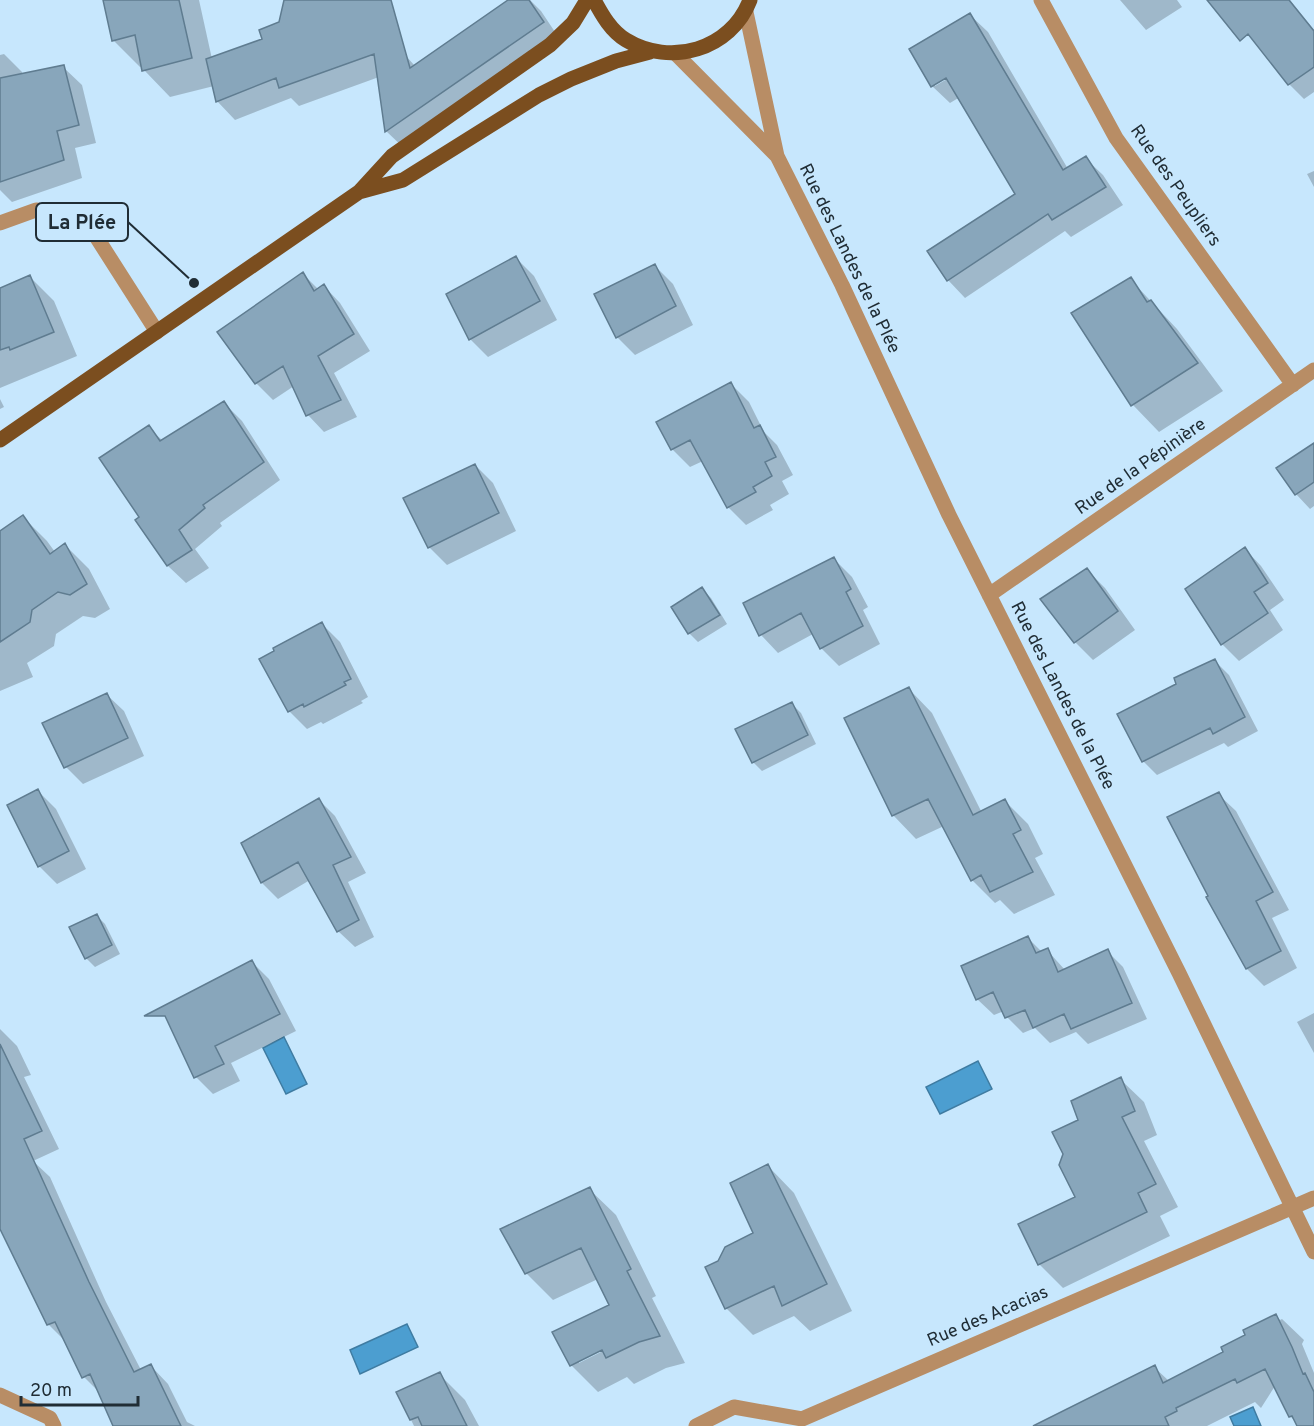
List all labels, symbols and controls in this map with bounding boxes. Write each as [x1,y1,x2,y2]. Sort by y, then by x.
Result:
street label: Rue des Peupliers [1124,120,1226,252]
street label: Rue des Landes de la Plée [793,160,905,358]
callout: La Plée [36,203,128,241]
text: La Plée [48,211,116,237]
street label: Rue de la Pépinière [1071,413,1211,521]
street label: Rue des Landes de la Plée [1004,598,1120,794]
street label: Rue des Acacias [924,1281,1052,1353]
scale bar [21,1369,138,1407]
text: 20 m [30,1380,72,1403]

